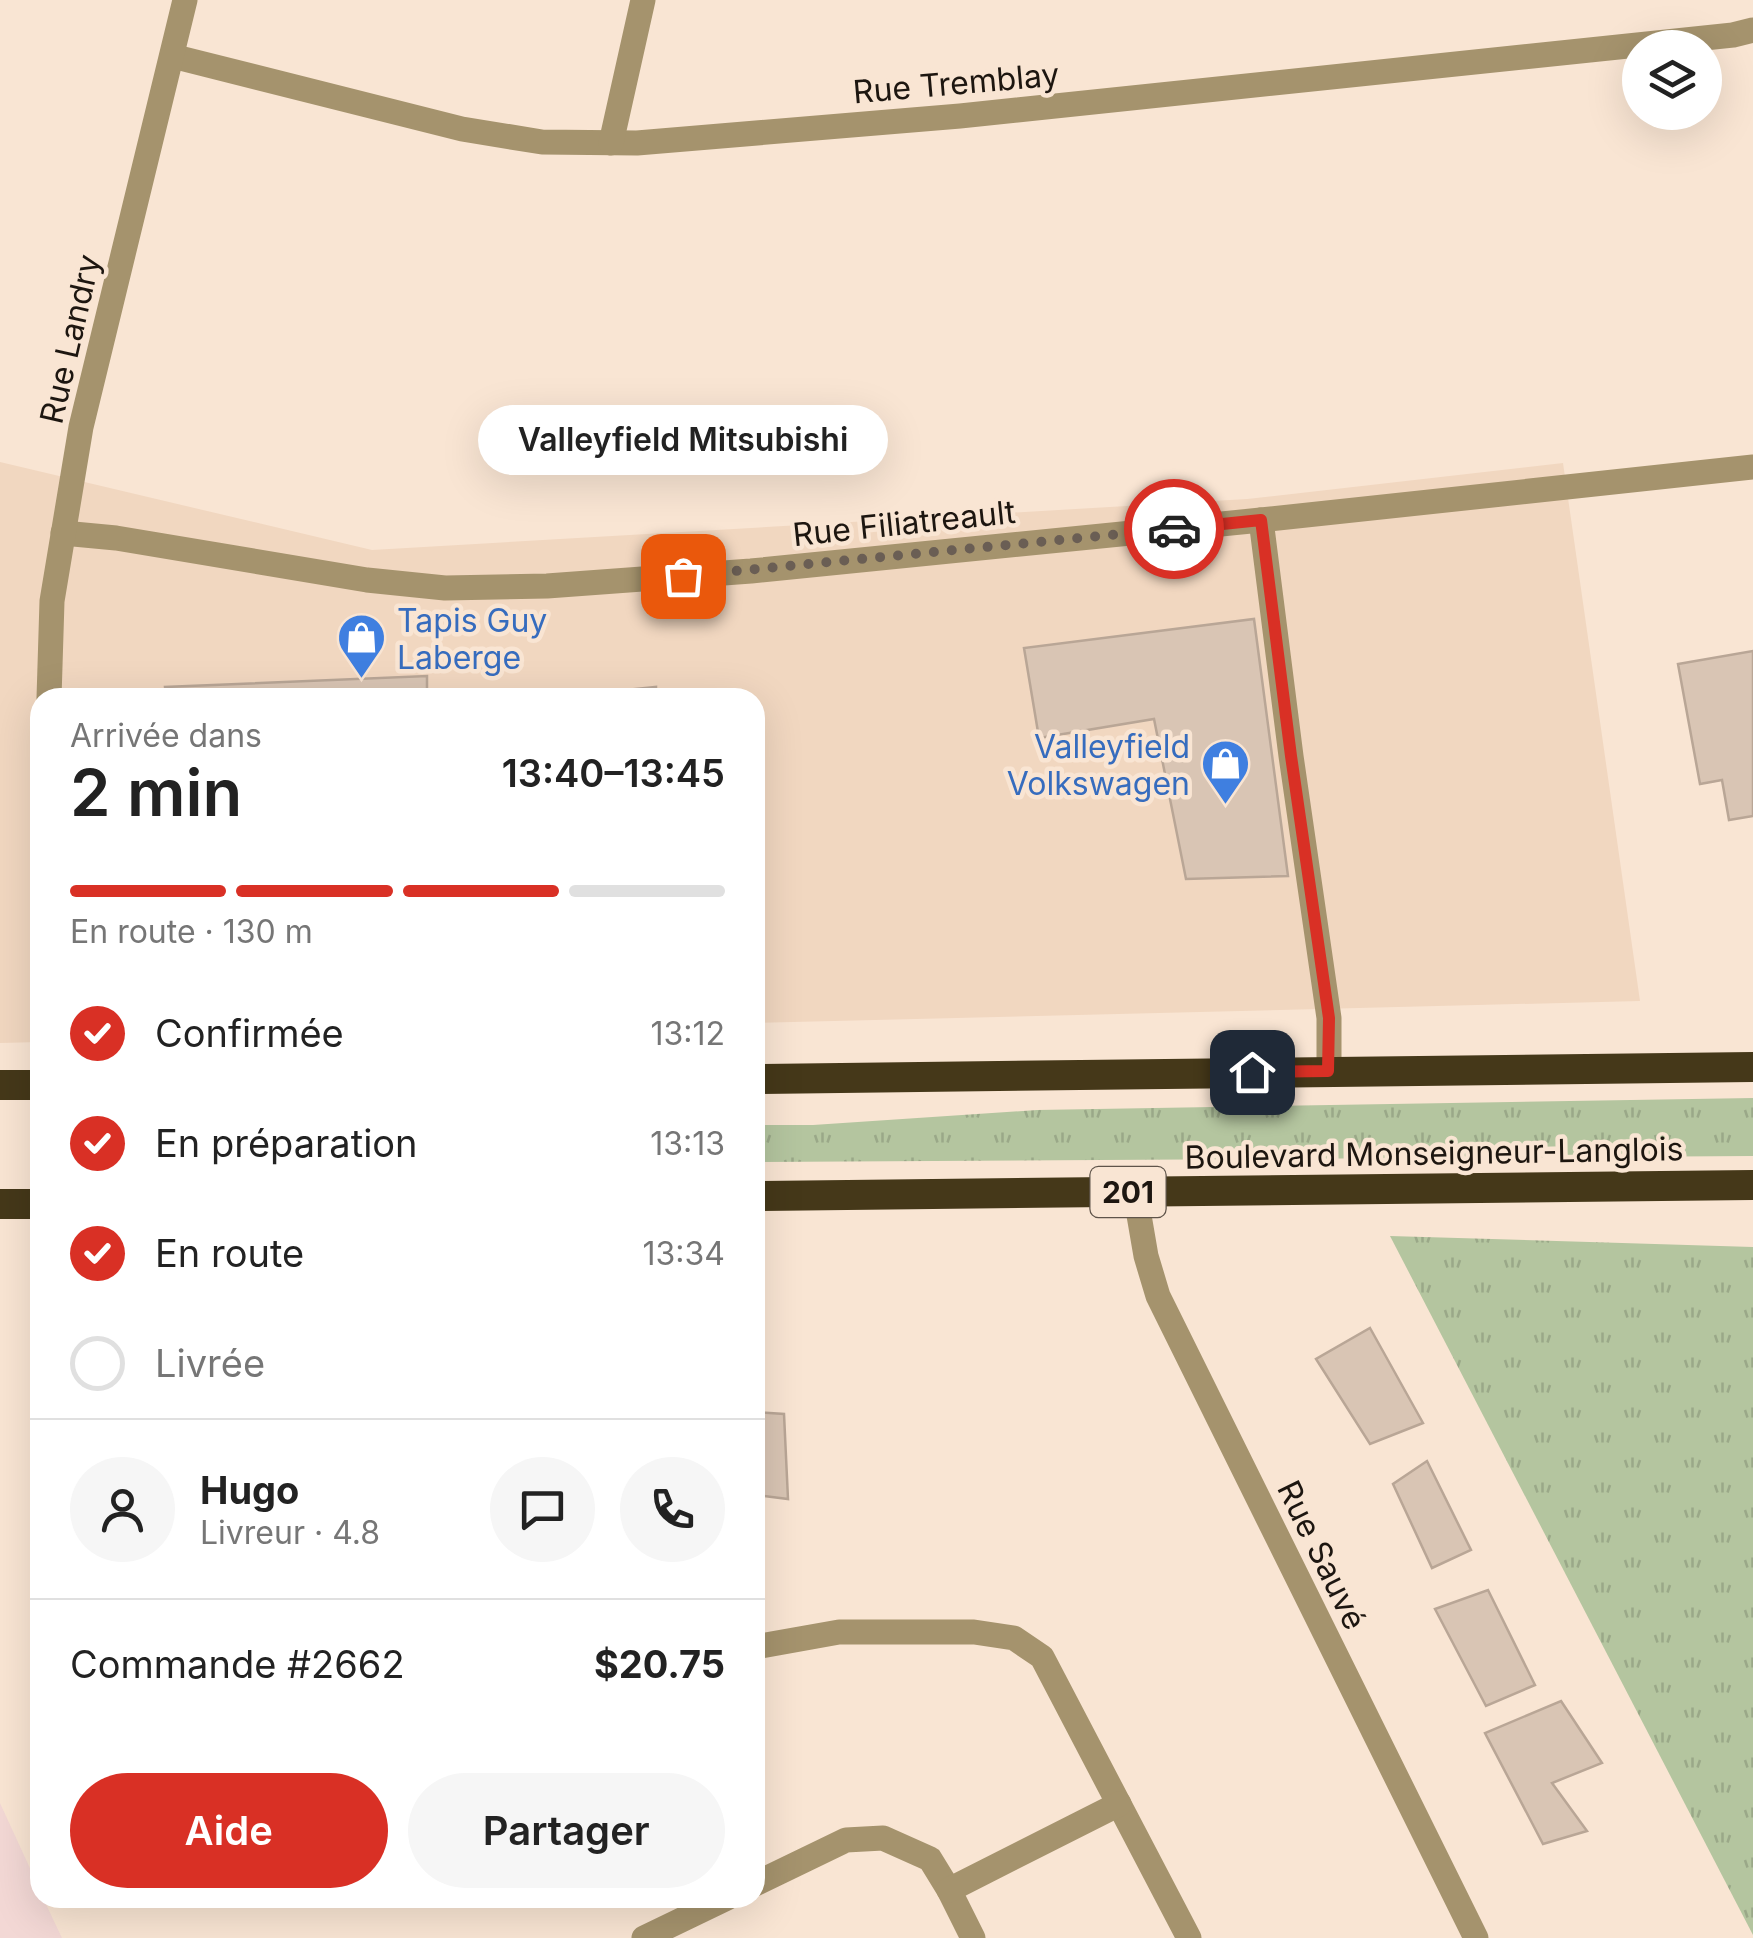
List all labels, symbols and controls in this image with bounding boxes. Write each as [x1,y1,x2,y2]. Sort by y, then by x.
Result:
map controls [1622,30,1722,130]
button: layers [1622,30,1722,130]
street label: Rue Tremblay [851,55,1061,111]
street label: Rue Landry [32,251,108,427]
callout: Valleyfield Mitsubishi [478,406,888,476]
text: Valleyfield Mitsubishi [518,420,848,459]
courier [1124,479,1224,579]
street label: Rue Filiatreault [791,492,1017,554]
icon: car [1147,502,1202,557]
pin [641,534,726,619]
icon: bag [656,549,711,604]
place label: Tapis Guy Laberge [397,601,547,677]
shop icon: Tapis Guy Laberge [336,612,388,680]
text: Arrivée dans [70,716,262,755]
place label: Valleyfield Volkswagen [1007,727,1190,803]
shop icon: Valleyfield Volkswagen [1199,738,1251,806]
text: 13:40–13:45 [502,750,725,796]
text: 2 min [70,753,242,832]
text: En route · 130 m [70,912,313,951]
icon: check [70,1006,125,1061]
text: Confirmée [155,1010,344,1056]
text: 13:12 [650,1014,725,1053]
pin [1210,1030,1295,1115]
icon: home [1225,1045,1280,1100]
icon: check [70,1116,125,1171]
text: En préparation [155,1120,418,1166]
text: 13:13 [650,1124,725,1163]
street label: Boulevard Monseigneur-Langlois [1184,1129,1684,1177]
road number: 201 [1090,1167,1166,1217]
icon: check [70,1226,125,1281]
text: En route [155,1230,304,1276]
text: 13:34 [643,1234,725,1273]
text: Livrée [155,1340,265,1386]
button: person [70,1457,175,1562]
button: chat [490,1457,595,1562]
button: phone [620,1457,725,1562]
text: Hugo [200,1467,299,1513]
street label: Rue Sauvé [1269,1474,1375,1636]
text: Livreur · 4.8 [200,1513,380,1552]
text: Commande #2662 [70,1641,405,1687]
text: $20.75 [594,1641,725,1687]
button: Aide [70,1773,388,1888]
button: Partager [408,1773,725,1888]

